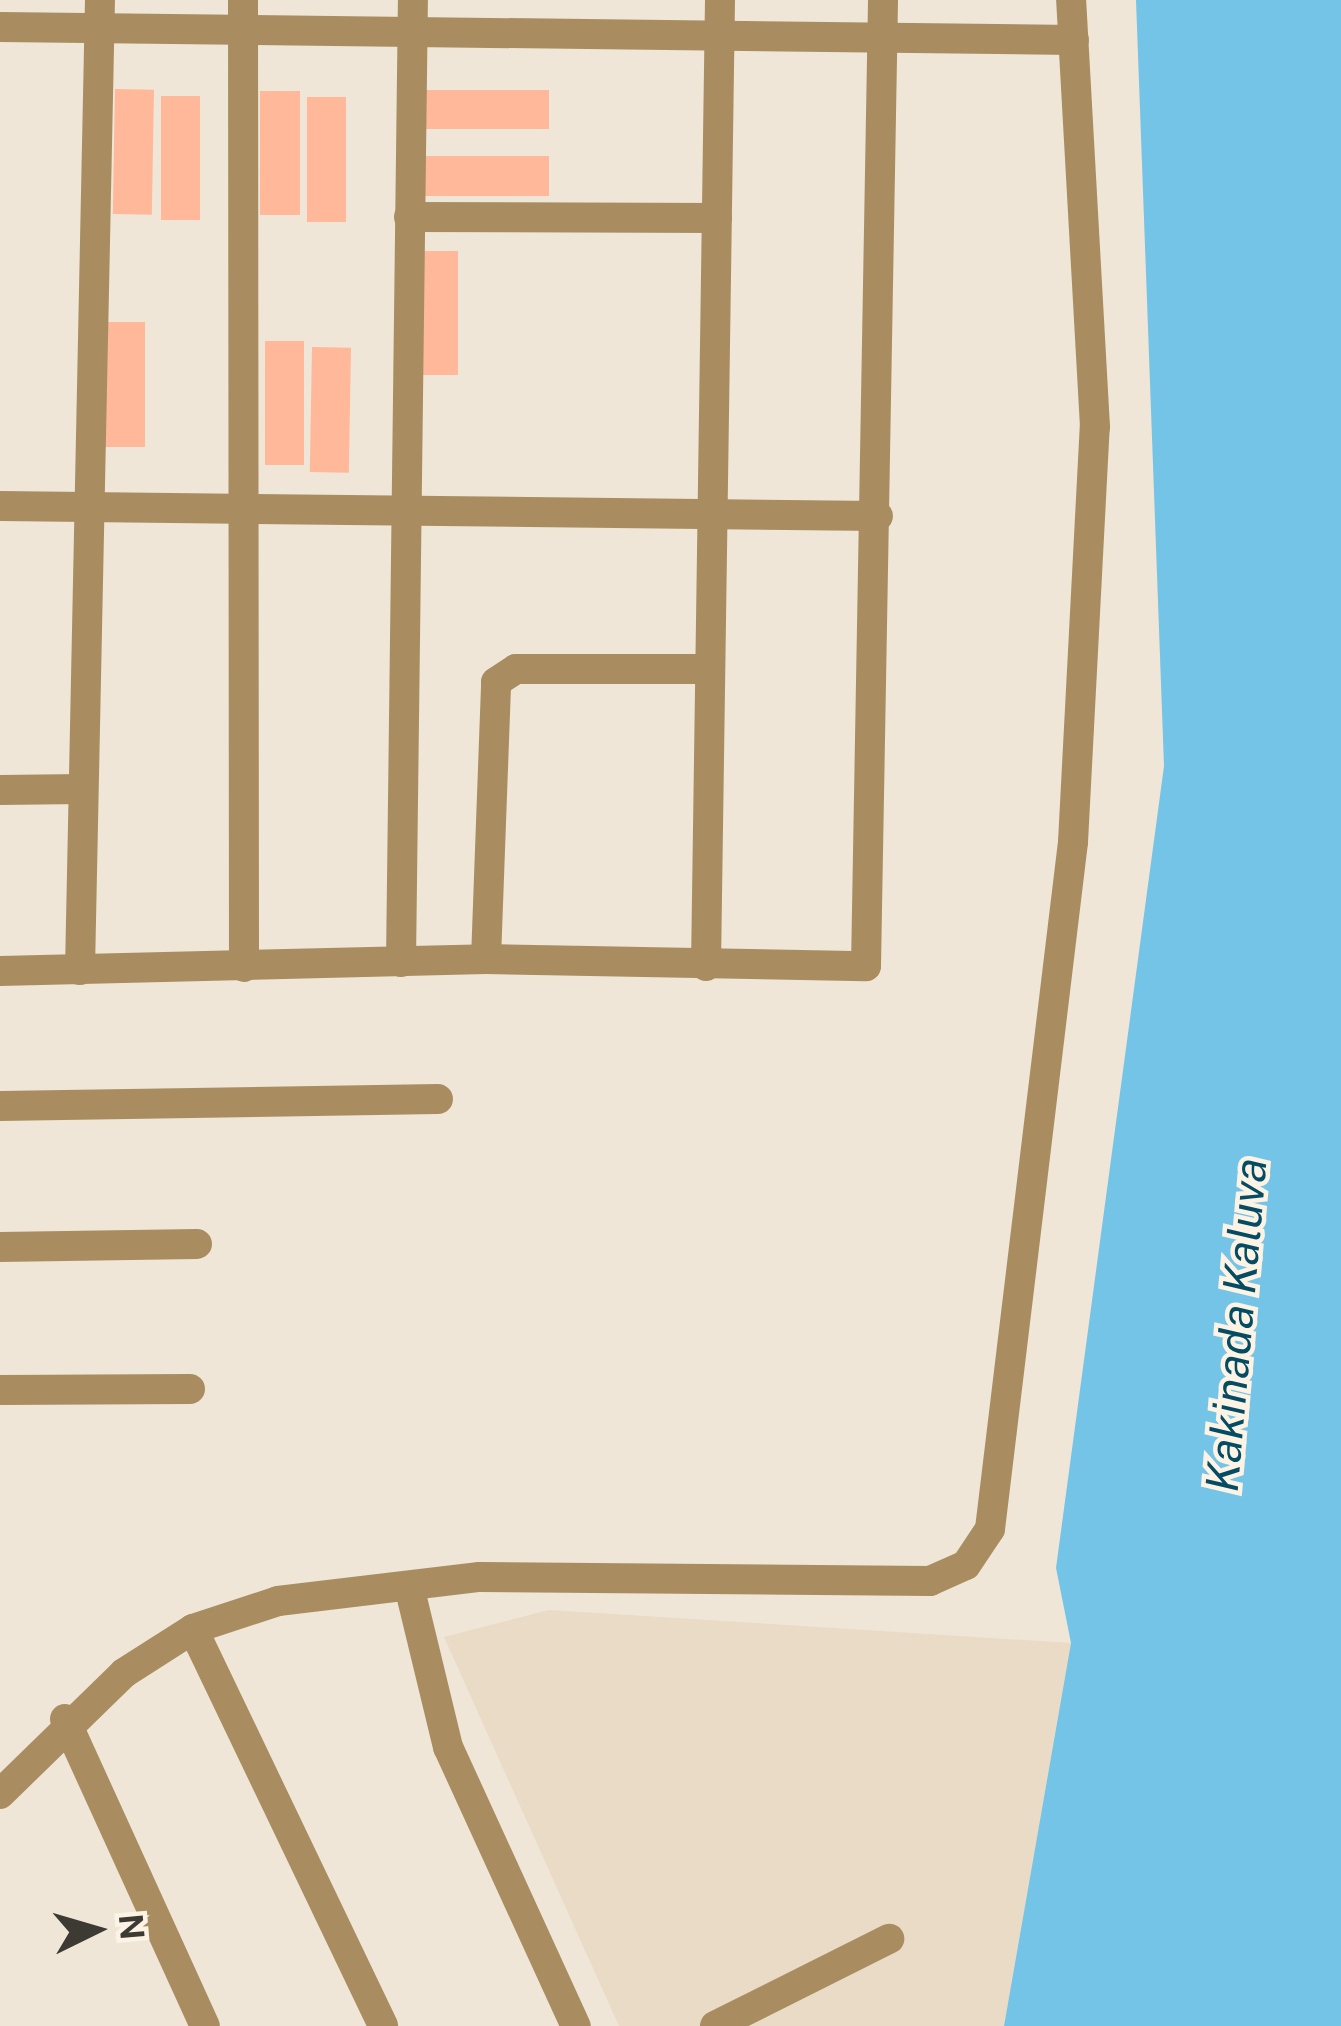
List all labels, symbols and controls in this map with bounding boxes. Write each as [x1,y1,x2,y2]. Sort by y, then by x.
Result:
water label: Kakinada Kaluva [1195,1156,1277,1494]
north arrow [36,1870,156,1990]
text: N [112,1912,152,1941]

